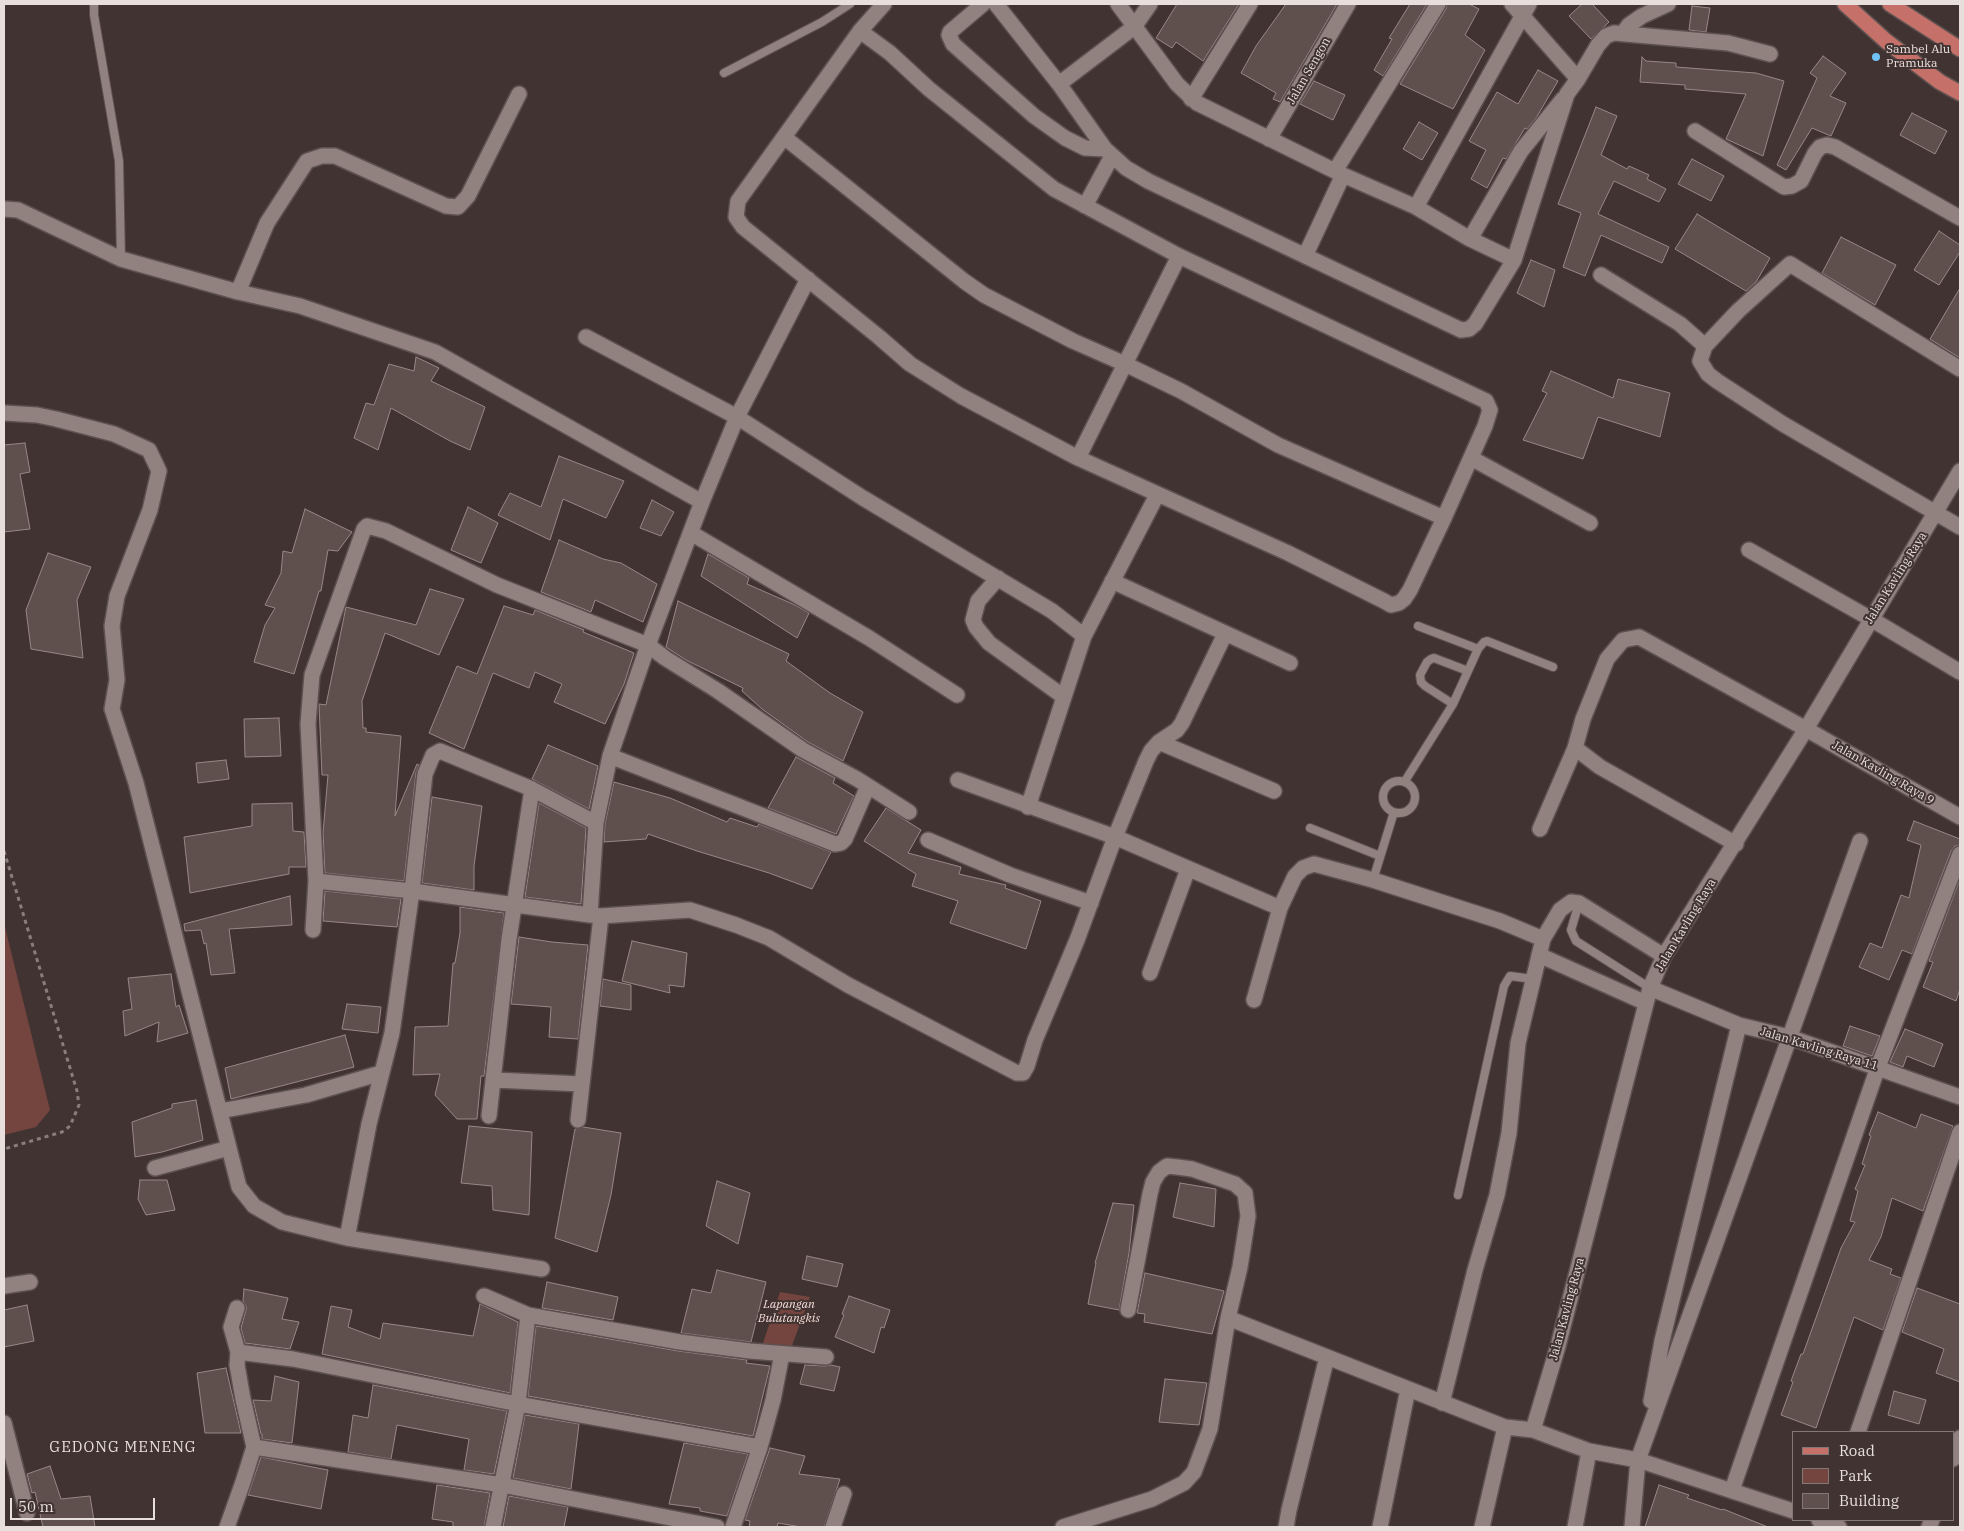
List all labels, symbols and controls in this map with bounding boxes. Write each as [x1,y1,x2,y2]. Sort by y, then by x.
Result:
street label: Jalan Sengon [1284,35,1334,107]
place label: Sambel Alu Pramuka [1886,43,1950,71]
marker: Sambel Alu Pramuka [1870,51,1882,63]
street label: Jalan Kavling Raya [1862,530,1930,626]
street label: Jalan Kavling Raya 9 [1829,738,1937,808]
street label: Jalan Kavling Raya [1653,876,1719,974]
street label: Jalan Kavling Raya 11 [1758,1024,1880,1074]
street label: Jalan Kavling Raya [1546,1256,1588,1362]
park label: Lapangan Bulutangkis [758,1298,820,1326]
legend [1792,1431,1954,1521]
district label: GEDONG MENENG [48,1439,198,1457]
text: Road [1839,1441,1875,1460]
text: Park [1839,1466,1872,1485]
scale bar [12,1488,158,1520]
text: Building [1839,1491,1899,1510]
text: 50 m [18,1497,54,1516]

